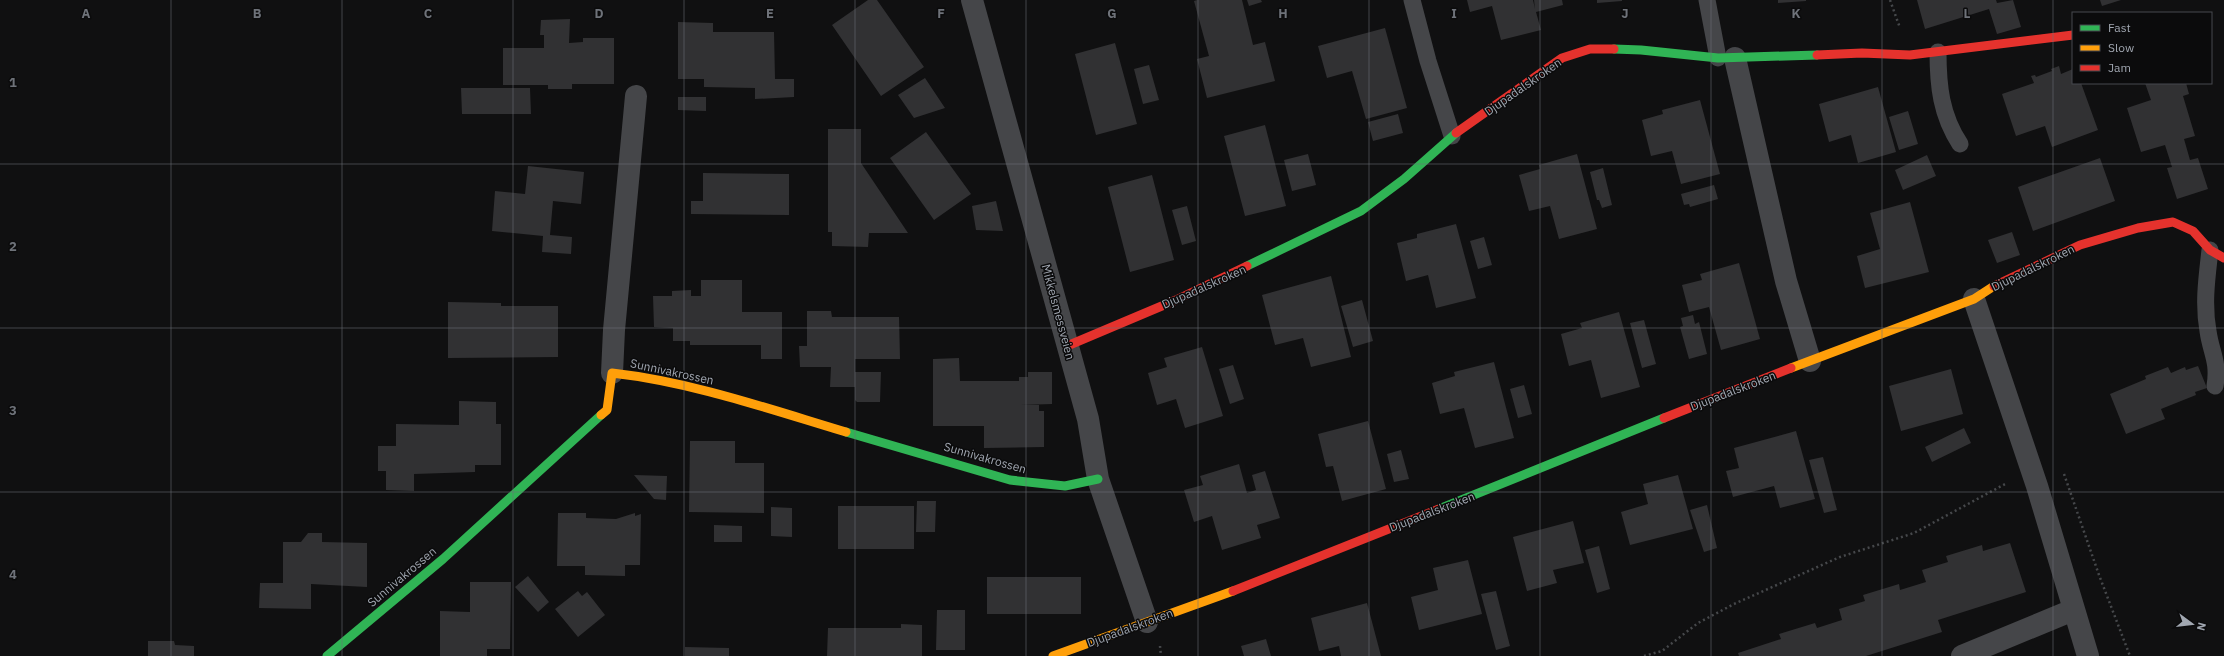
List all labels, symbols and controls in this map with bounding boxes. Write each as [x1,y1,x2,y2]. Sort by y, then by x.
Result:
text: A [82,5,91,22]
text: B [253,5,262,22]
text: C [424,5,433,22]
text: D [594,5,604,22]
text: E [766,5,774,22]
text: F [937,5,945,22]
text: G [1107,5,1117,22]
text: H [1278,5,1288,22]
text: I [1451,5,1457,22]
text: J [1621,5,1629,22]
text: K [1791,5,1801,22]
text: L [1964,5,1971,22]
legend [2072,12,2212,84]
text: Fast [2108,20,2131,35]
text: Slow [2108,40,2134,55]
street label: Djupadalskroken [1481,54,1564,119]
text: Jam [2108,60,2131,75]
text: 1 [9,74,17,91]
text: 2 [9,238,17,255]
street label: Djupadalskroken [1989,241,2077,294]
street label: Djupadalskroken [1159,261,1248,312]
street label: Mikkelsmessveien [1039,262,1078,361]
street label: Sunnivakrossen [629,355,715,388]
street label: Djupadalskroken [1688,367,1778,414]
text: 3 [9,402,17,419]
street label: Sunnivakrossen [942,439,1028,476]
street label: Djupadalskroken [1387,488,1477,535]
street label: Sunnivakrossen [364,544,439,610]
text: 4 [9,566,17,583]
north arrow [2172,604,2212,644]
street label: Djupadalskroken [1085,605,1175,650]
text: N [2194,621,2209,632]

